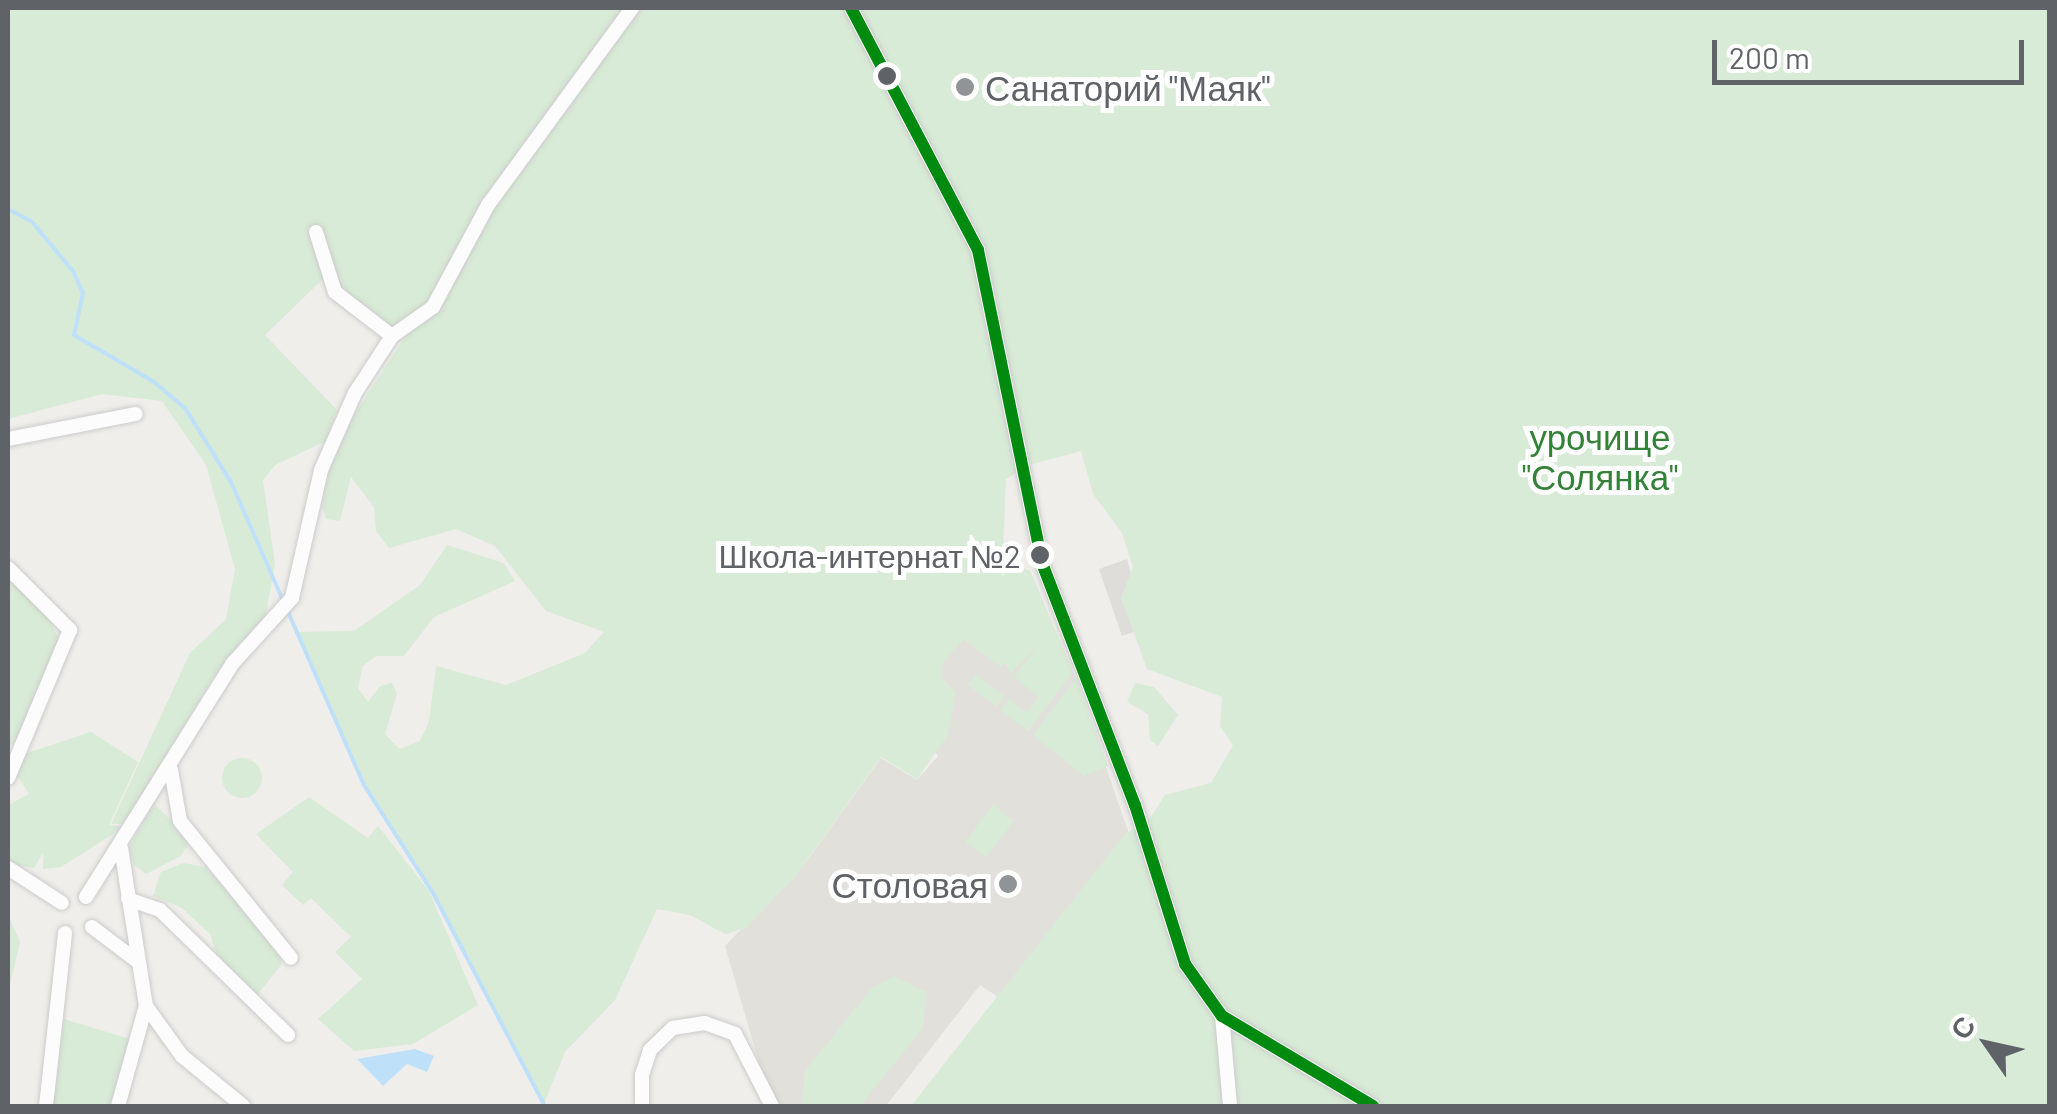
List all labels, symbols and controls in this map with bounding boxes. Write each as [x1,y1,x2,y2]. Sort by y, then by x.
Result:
scale bar [1717,20,2030,82]
text: 200 m [1729,39,1810,75]
unlabelled marker [877,66,897,86]
place label: Санаторий "Маяк" [985,66,1271,108]
marker: Санаторий "Маяк" [954,76,976,98]
park label: урочище "Солянка" [1522,415,1678,497]
place label: Школа-интернат №2 [718,536,1021,574]
marker: Школа-интернат №2 [1030,545,1050,565]
place label: Столовая [831,863,988,905]
marker: Столовая [997,873,1019,895]
north arrow [1937,994,2037,1094]
text: С [1942,1009,1982,1045]

